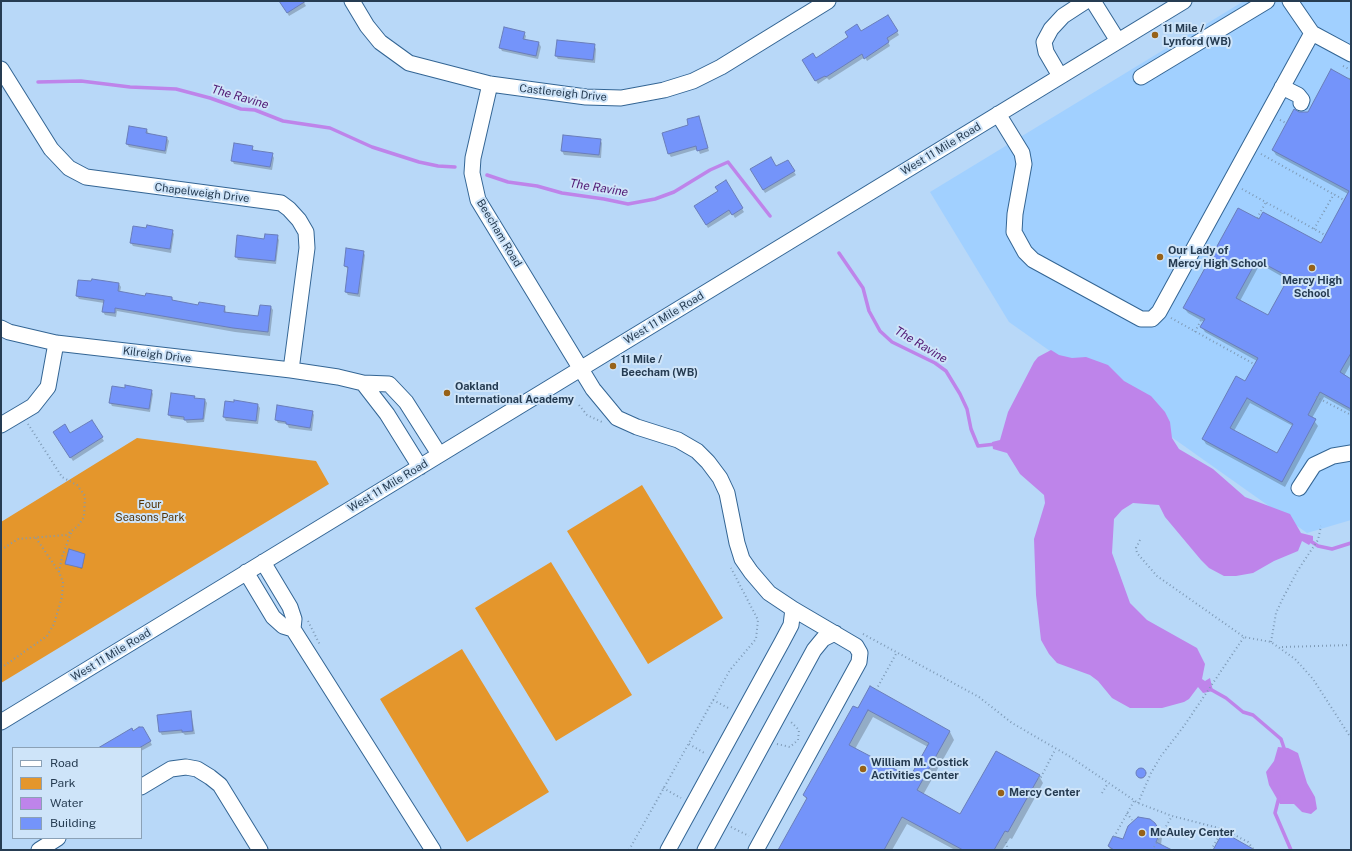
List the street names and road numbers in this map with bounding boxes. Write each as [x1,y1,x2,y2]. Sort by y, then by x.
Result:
street label: Castlereigh Drive [519,82,607,104]
street label: West 11 Mile Road [899,120,983,178]
street label: Chapelweigh Drive [154,181,250,205]
street label: Beecham Road [474,197,524,269]
street label: West 11 Mile Road [622,289,706,347]
street label: Kilreigh Drive [122,344,192,366]
street label: West 11 Mile Road [346,457,430,515]
street label: West 11 Mile Road [69,626,153,684]

